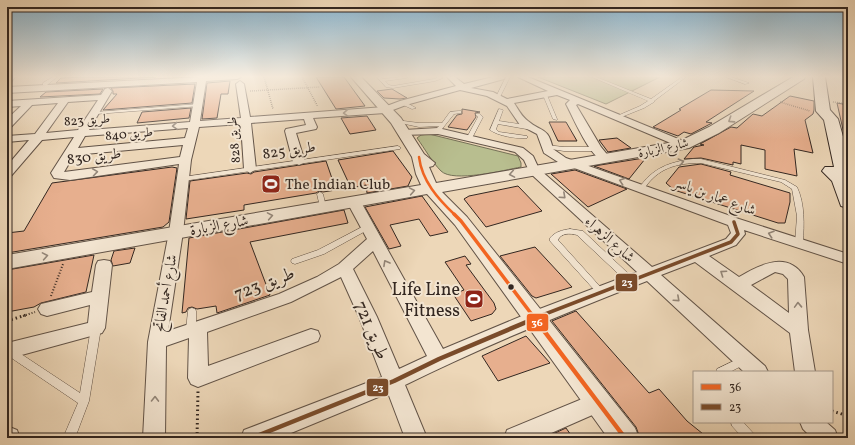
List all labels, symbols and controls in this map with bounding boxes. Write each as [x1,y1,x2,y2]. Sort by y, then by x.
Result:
one-way arrow [343,108,349,117]
street label: طريق 823 [63,110,111,132]
one-way arrow [728,115,735,122]
street label: طريق 828 [224,116,246,164]
one-way arrow [172,122,178,131]
street label: طريق 840 [105,124,154,146]
street label: شارع الزبارة [637,135,690,164]
street label: طريق 825 [261,137,317,166]
street label: طريق 830 [66,144,122,171]
one-way arrow [678,159,685,167]
one-way arrow [92,168,98,177]
one-way arrow [509,169,515,177]
street label: شارع عمار بن ياسر [668,172,758,223]
sports icon: The Indian Club [260,173,282,195]
place label: The Indian Club [285,175,390,196]
one-way arrow [619,178,626,186]
one-way arrow [409,187,415,196]
one-way arrow [558,191,566,199]
street label: شارع الزبارة [188,211,250,243]
one-way arrow [267,212,273,221]
street label: شارع الزهراء [579,212,639,269]
one-way arrow [768,230,775,239]
one-way arrow [42,252,49,260]
street label: شارع أحمد الفاتح [147,253,186,334]
one-way arrow [384,260,391,267]
street label: طريق 723 [231,261,299,307]
one-way arrow [720,271,727,278]
line badge: 23 [615,273,638,292]
text: 23 [621,276,633,291]
place label: Life Line Fitness [391,278,460,324]
unlabelled marker [506,282,516,292]
sports icon: Life Line Fitness [463,288,485,310]
one-way arrow [672,294,680,302]
street label: طريق 721 [347,297,394,364]
one-way arrow [794,302,803,308]
line badge: 36 [526,313,549,332]
text: 36 [531,316,543,331]
legend [693,371,833,423]
line badge: 23 [366,378,389,397]
text: 36 [729,380,741,396]
text: 23 [372,381,384,396]
one-way arrow [151,396,160,402]
text: 23 [729,400,741,416]

